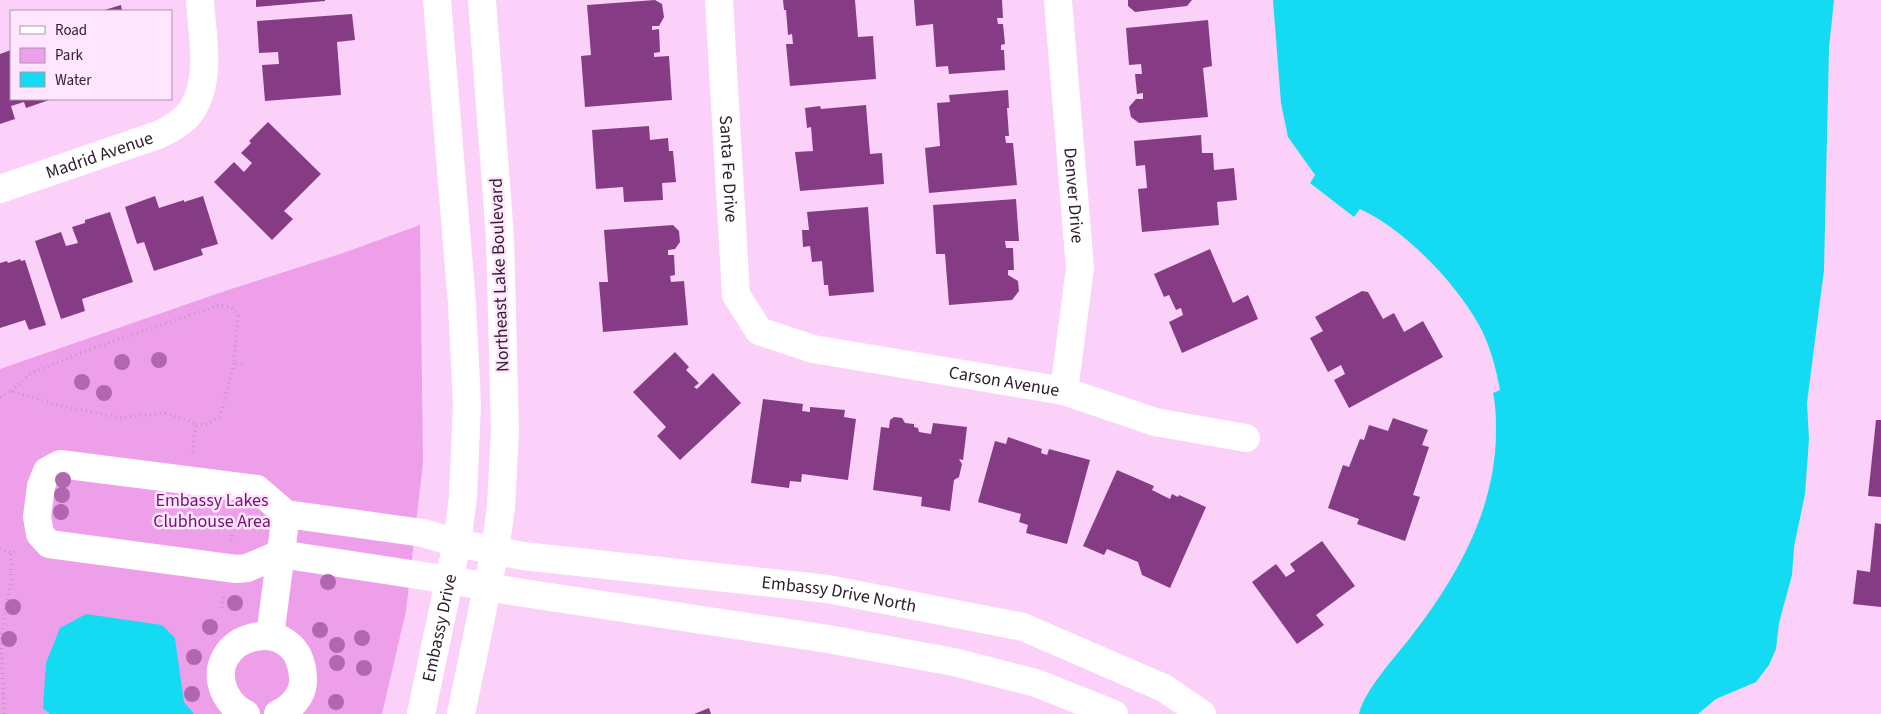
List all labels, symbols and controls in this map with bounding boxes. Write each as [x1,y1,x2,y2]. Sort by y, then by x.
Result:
legend [10,10,172,100]
text: Road [55,20,87,41]
text: Park [55,45,84,66]
text: Water [55,70,92,91]
street label: Santa Fe Drive [713,115,744,223]
street label: Madrid Avenue [42,126,157,185]
street label: Denver Drive [1057,146,1090,244]
street label: Northeast Lake Boulevard [484,178,515,372]
street label: Carson Avenue [947,360,1061,403]
park label: Embassy Lakes Clubhouse Area [153,488,271,534]
street label: Embassy Drive North [760,570,919,619]
street label: Embassy Drive [416,572,463,684]

